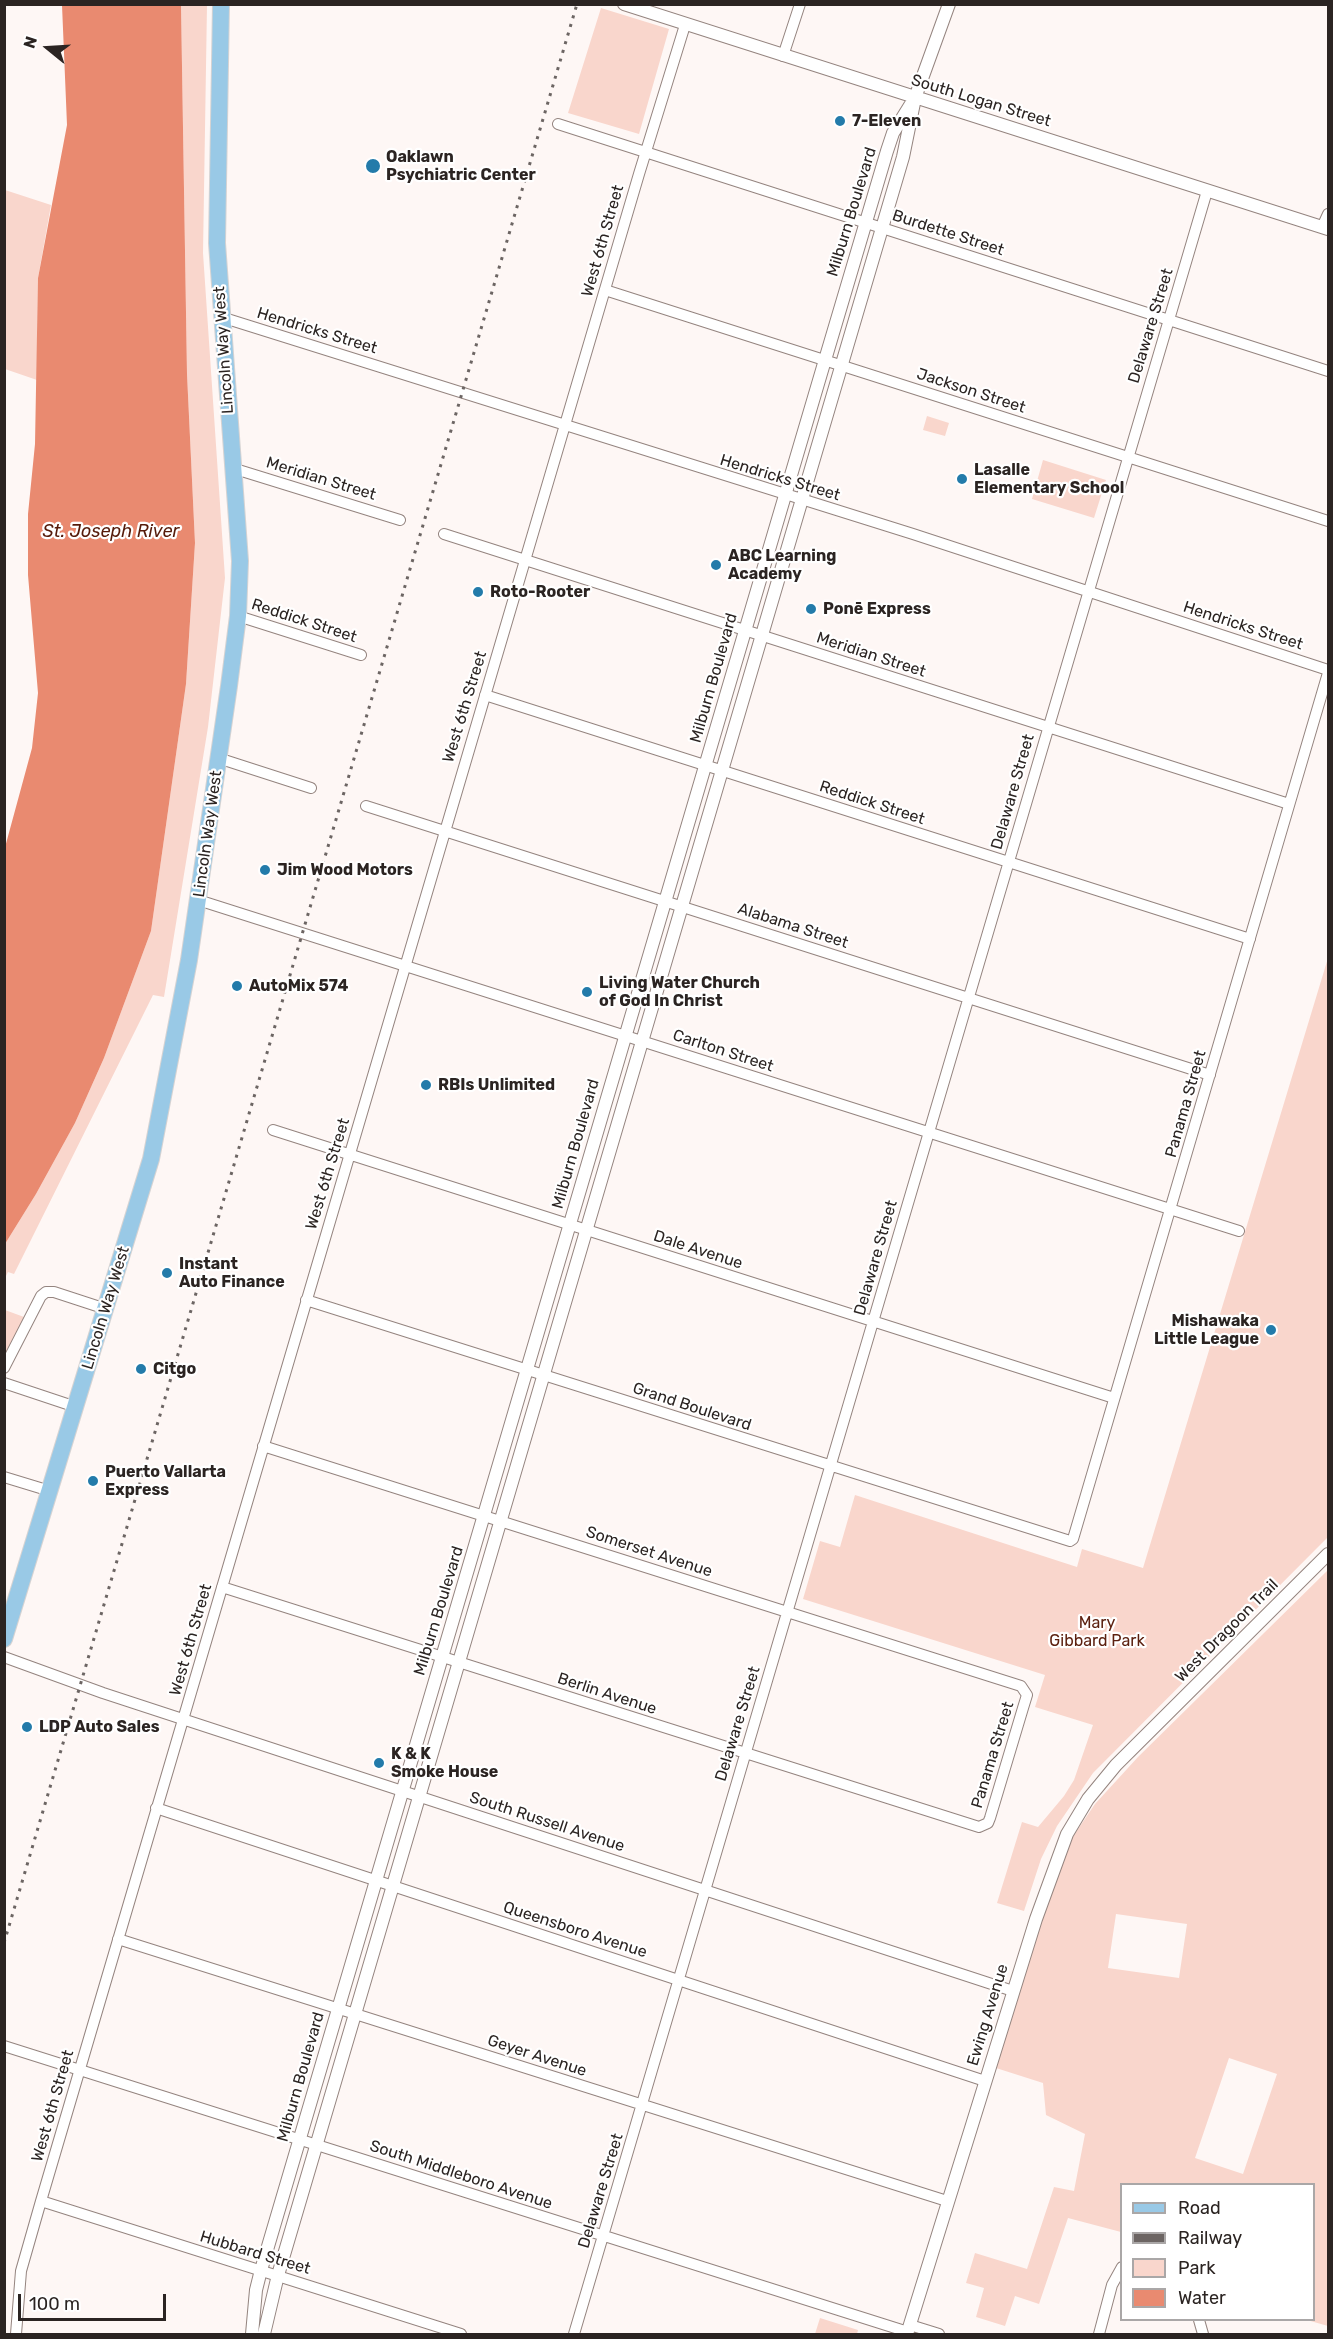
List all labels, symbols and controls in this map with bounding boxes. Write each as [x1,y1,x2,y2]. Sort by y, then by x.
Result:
north arrow [18,18,78,78]
text: N [20,34,41,51]
street label: South Logan Street [909,71,1053,131]
place label: 7-Eleven [852,111,921,131]
marker: 7-Eleven [833,114,847,128]
street label: Milburn Boulevard [823,145,881,279]
place label: Oaklawn Psychiatric Center [386,147,536,185]
marker: Oaklawn Psychiatric Center [364,157,382,175]
street label: West 6th Street [578,183,628,299]
street label: Burdette Street [890,206,1006,260]
street label: Delaware Street [1124,266,1178,386]
street label: Lincoln Way West [210,286,238,414]
street label: Hendricks Street [255,304,379,358]
street label: Jackson Street [914,364,1028,418]
street label: Hendricks Street [718,451,842,505]
street label: Meridian Street [264,453,378,505]
place label: Lasalle Elementary School [974,460,1124,498]
marker: Lasalle Elementary School [955,472,969,486]
water label: St. Joseph River [43,521,179,543]
place label: ABC Learning Academy [728,546,836,584]
marker: ABC Learning Academy [709,558,723,572]
place label: Roto-Rooter [490,582,590,602]
marker: Roto-Rooter [471,585,485,599]
street label: Reddick Street [249,595,359,647]
street label: Hendricks Street [1181,598,1305,654]
place label: Ponē Express [823,599,931,619]
marker: Ponē Express [804,602,818,616]
street label: Milburn Boulevard [686,611,742,745]
street label: Meridian Street [814,628,928,682]
street label: West 6th Street [439,649,491,765]
street label: Delaware Street [987,732,1039,852]
street label: Lincoln Way West [190,769,226,899]
street label: Reddick Street [817,777,927,829]
place label: Jim Wood Motors [277,860,413,880]
marker: Jim Wood Motors [258,863,272,877]
street label: Alabama Street [735,899,851,953]
place label: Living Water Church of God In Christ [599,973,760,1011]
place label: AutoMix 574 [249,976,348,996]
marker: AutoMix 574 [230,979,244,993]
marker: Living Water Church of God In Christ [580,985,594,999]
street label: Carlton Street [670,1026,776,1076]
street label: Panama Street [1162,1048,1210,1160]
place label: RBIs Unlimited [438,1075,555,1095]
street label: Milburn Boulevard [548,1077,604,1211]
marker: RBIs Unlimited [419,1078,433,1092]
street label: West 6th Street [302,1116,354,1232]
street label: Delaware Street [850,1198,902,1318]
street label: Dale Avenue [651,1227,745,1273]
street label: Lincoln Way West [78,1244,134,1372]
place label: Instant Auto Finance [179,1254,285,1292]
marker: Instant Auto Finance [160,1266,174,1280]
place label: Mishawaka Little League [1154,1311,1259,1349]
marker: Mishawaka Little League [1264,1323,1278,1337]
place label: Citgo [153,1359,196,1379]
marker: Citgo [134,1362,148,1376]
street label: Grand Boulevard [630,1379,754,1435]
place label: Puerto Vallarta Express [105,1462,226,1500]
marker: Puerto Vallarta Express [86,1474,100,1488]
street label: Somerset Avenue [583,1523,715,1581]
street label: Milburn Boulevard [410,1544,468,1678]
street label: West Dragoon Trail [1172,1576,1282,1686]
street label: West 6th Street [166,1582,216,1698]
park label: Mary Gibbard Park [1049,1613,1145,1651]
street label: Delaware Street [711,1664,765,1784]
street label: Berlin Avenue [555,1669,659,1719]
street label: Panama Street [968,1699,1018,1811]
place label: LDP Auto Sales [39,1717,159,1737]
marker: LDP Auto Sales [20,1720,34,1734]
place label: K & K Smoke House [391,1744,498,1782]
marker: K & K Smoke House [372,1756,386,1770]
street label: South Russell Avenue [467,1788,627,1856]
street label: Queensboro Avenue [501,1898,649,1962]
street label: Ewing Avenue [963,1962,1013,2068]
street label: Milburn Boulevard [273,2010,329,2144]
street label: Geyer Avenue [485,2031,589,2081]
street label: West 6th Street [28,2048,78,2164]
street label: Delaware Street [574,2131,628,2251]
street label: South Middleboro Avenue [367,2136,555,2214]
legend [1120,2183,1315,2321]
text: Road [1178,2197,1221,2219]
street label: Hubbard Street [197,2227,313,2279]
text: Railway [1178,2227,1242,2249]
text: Park [1178,2257,1215,2279]
scale bar [21,2282,170,2320]
text: Water [1178,2287,1226,2309]
text: 100 m [29,2293,80,2315]

